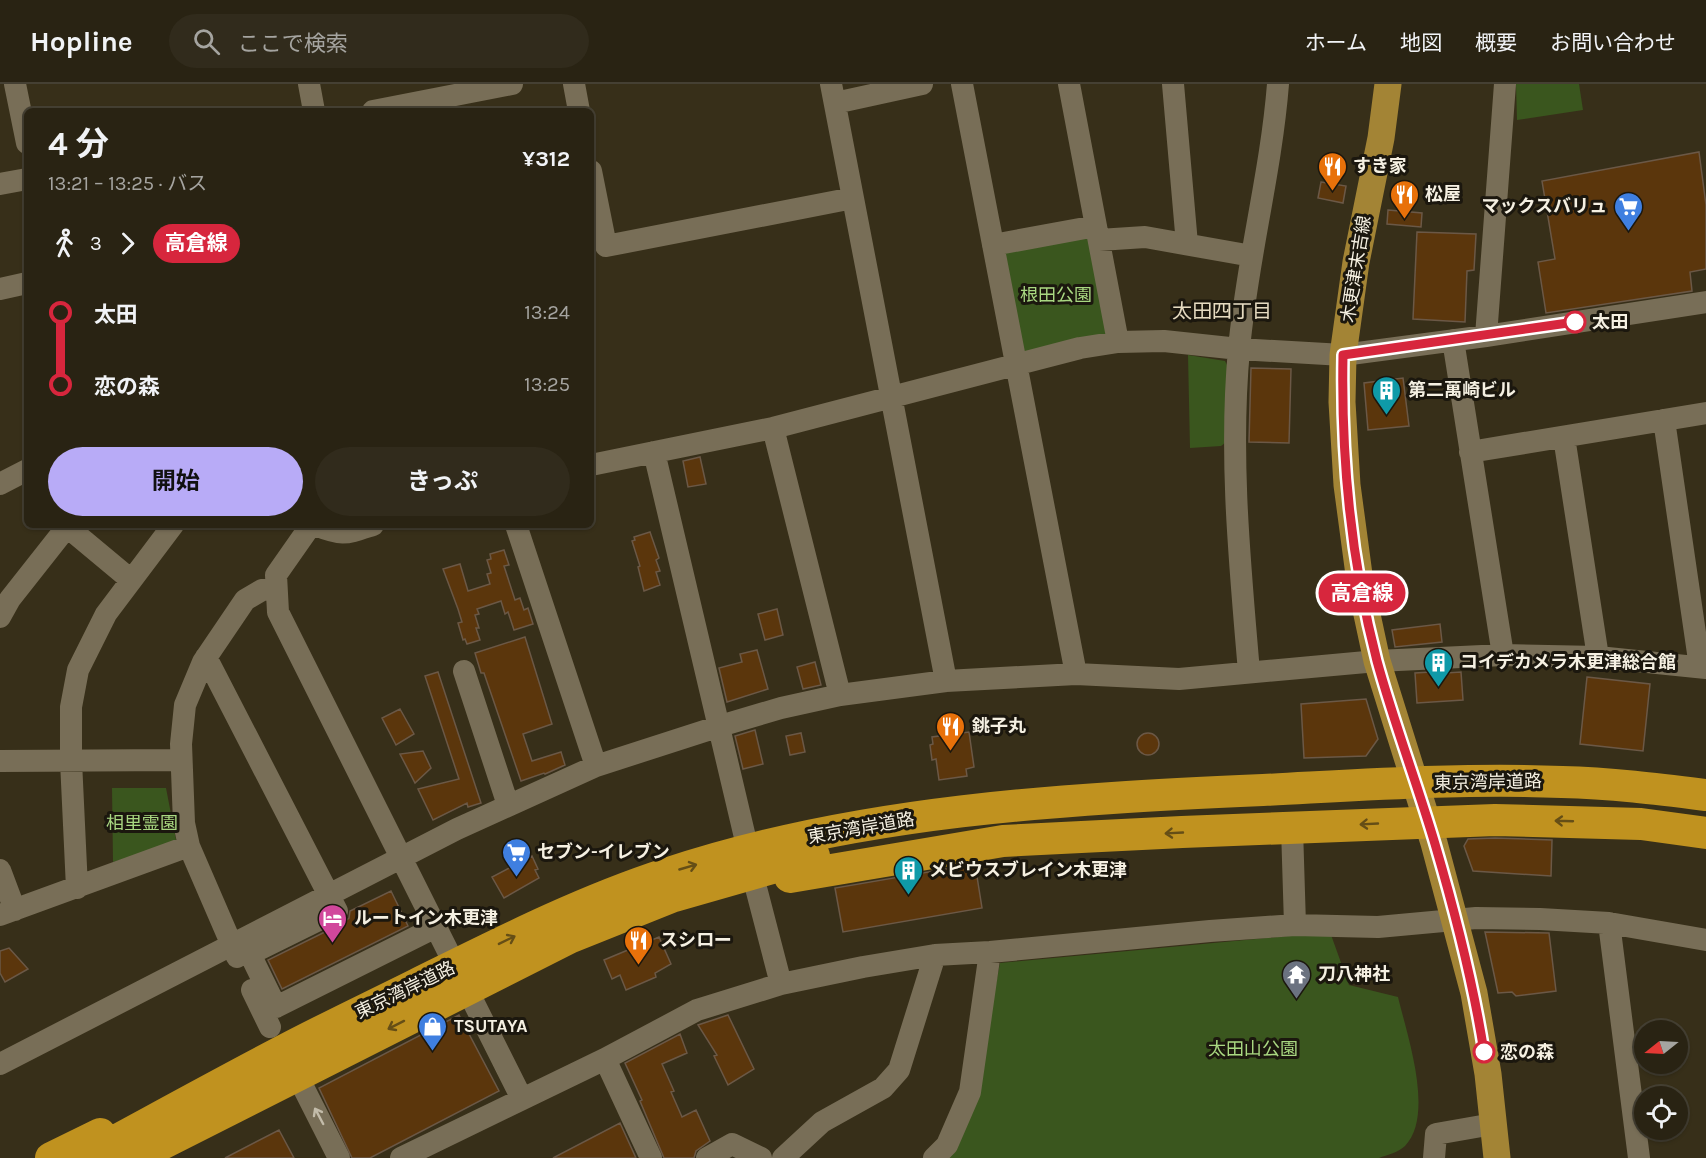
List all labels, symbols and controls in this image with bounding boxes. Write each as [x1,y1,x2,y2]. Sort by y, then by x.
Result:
search box [169,14,589,68]
text: Hopline [30,25,133,58]
icon: search [190,25,223,58]
text: ここで検索 [238,31,348,57]
text: ホーム [1305,31,1367,55]
text: 地図 [1400,31,1442,55]
text: 概要 [1475,31,1517,55]
text: お問い合わせ [1550,31,1676,55]
text: 4 分 [48,125,109,163]
text: ¥312 [522,146,570,172]
restaurant icon: すき家 [1316,150,1348,192]
place label: すき家 [1353,155,1407,177]
text: 13:21 – 13:25 · バス [48,172,207,195]
restaurant icon: 松屋 [1388,178,1420,220]
place label: 松屋 [1425,183,1461,205]
supermarket icon: マックスバリュ [1612,190,1644,232]
place label: マックスバリュ [1482,195,1607,217]
street label: 木更津末吉線 [1337,214,1375,324]
icon: walk [48,227,81,260]
icon: forward [111,227,144,260]
text: 高倉線 [165,231,228,255]
text: 3 [90,232,102,255]
park label: 根田公園 [1020,284,1092,306]
district label: 太田四丁目 [1172,300,1272,323]
text: 13:24 [524,301,570,324]
text: 太田 [94,302,138,328]
marker: 太田 [1564,311,1586,333]
place label: 太田 [1592,311,1628,333]
text: 13:25 [524,373,570,396]
text: 恋の森 [94,374,160,400]
building icon: 第二萬崎ビル [1371,374,1403,416]
place label: 第二萬崎ビル [1408,379,1516,401]
button: 開始 [48,447,303,516]
button: きっぷ [315,447,570,516]
line badge: 高倉線 [1328,574,1396,612]
text: 高倉線 [1331,581,1394,605]
building icon: コイデカメラ木更津総合館 [1423,646,1455,688]
place label: コイデカメラ木更津総合館 [1460,651,1676,673]
restaurant icon: 銚子丸 [935,710,967,752]
place label: 銚子丸 [971,715,1026,737]
street label: 東京湾岸道路 [1434,770,1542,794]
street label: 東京湾岸道路 [806,808,916,848]
park label: 相里霊園 [106,812,178,834]
one-way arrow [1555,815,1575,827]
one-way arrow [1359,819,1379,830]
one-way arrow [1165,827,1185,838]
supermarket icon: セブン-イレブン [500,836,532,878]
place label: セブン-イレブン [537,841,670,863]
building icon: メビウスブレイン木更津 [892,854,924,896]
place label: メビウスブレイン木更津 [929,859,1127,881]
one-way arrow [678,861,697,872]
hotel icon: ルートイン木更津 [317,902,349,944]
place label: ルートイン木更津 [354,907,498,929]
restaurant icon: スシロー [623,924,655,966]
place label: スシロー [660,929,732,951]
one-way arrow [498,934,516,946]
street label: 東京湾岸道路 [352,956,458,1024]
temple icon: 刀八神社 [1281,958,1313,1000]
place label: 刀八神社 [1318,963,1390,985]
shop icon: TSUTAYA [417,1010,449,1052]
place label: TSUTAYA [454,1015,527,1037]
one-way arrow [388,1019,405,1031]
north arrow [1634,1020,1688,1074]
map controls [1634,1020,1688,1140]
park label: 太田山公園 [1208,1038,1298,1060]
marker: 恋の森 [1473,1041,1495,1063]
place label: 恋の森 [1500,1041,1554,1063]
button: locate [1634,1086,1688,1140]
one-way arrow [312,1108,324,1126]

